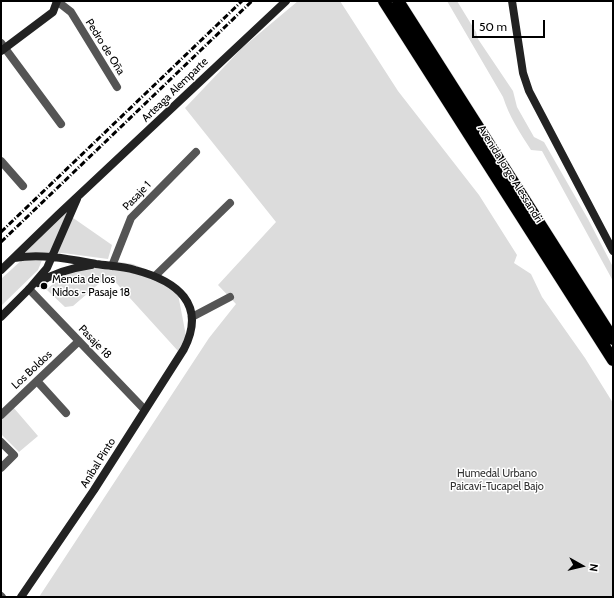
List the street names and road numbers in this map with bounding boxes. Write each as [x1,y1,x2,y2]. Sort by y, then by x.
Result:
street label: Pedro de Oña [83,16,127,78]
street label: Arteaga Alemparte [139,55,211,125]
street label: Avenida Jorge Alessandri [475,123,545,225]
street label: Pasaje 1 [120,179,154,213]
street label: Pasaje 18 [76,322,114,362]
street label: Los Boldos [9,348,55,392]
street label: Aníbal Pinto [78,436,118,490]

